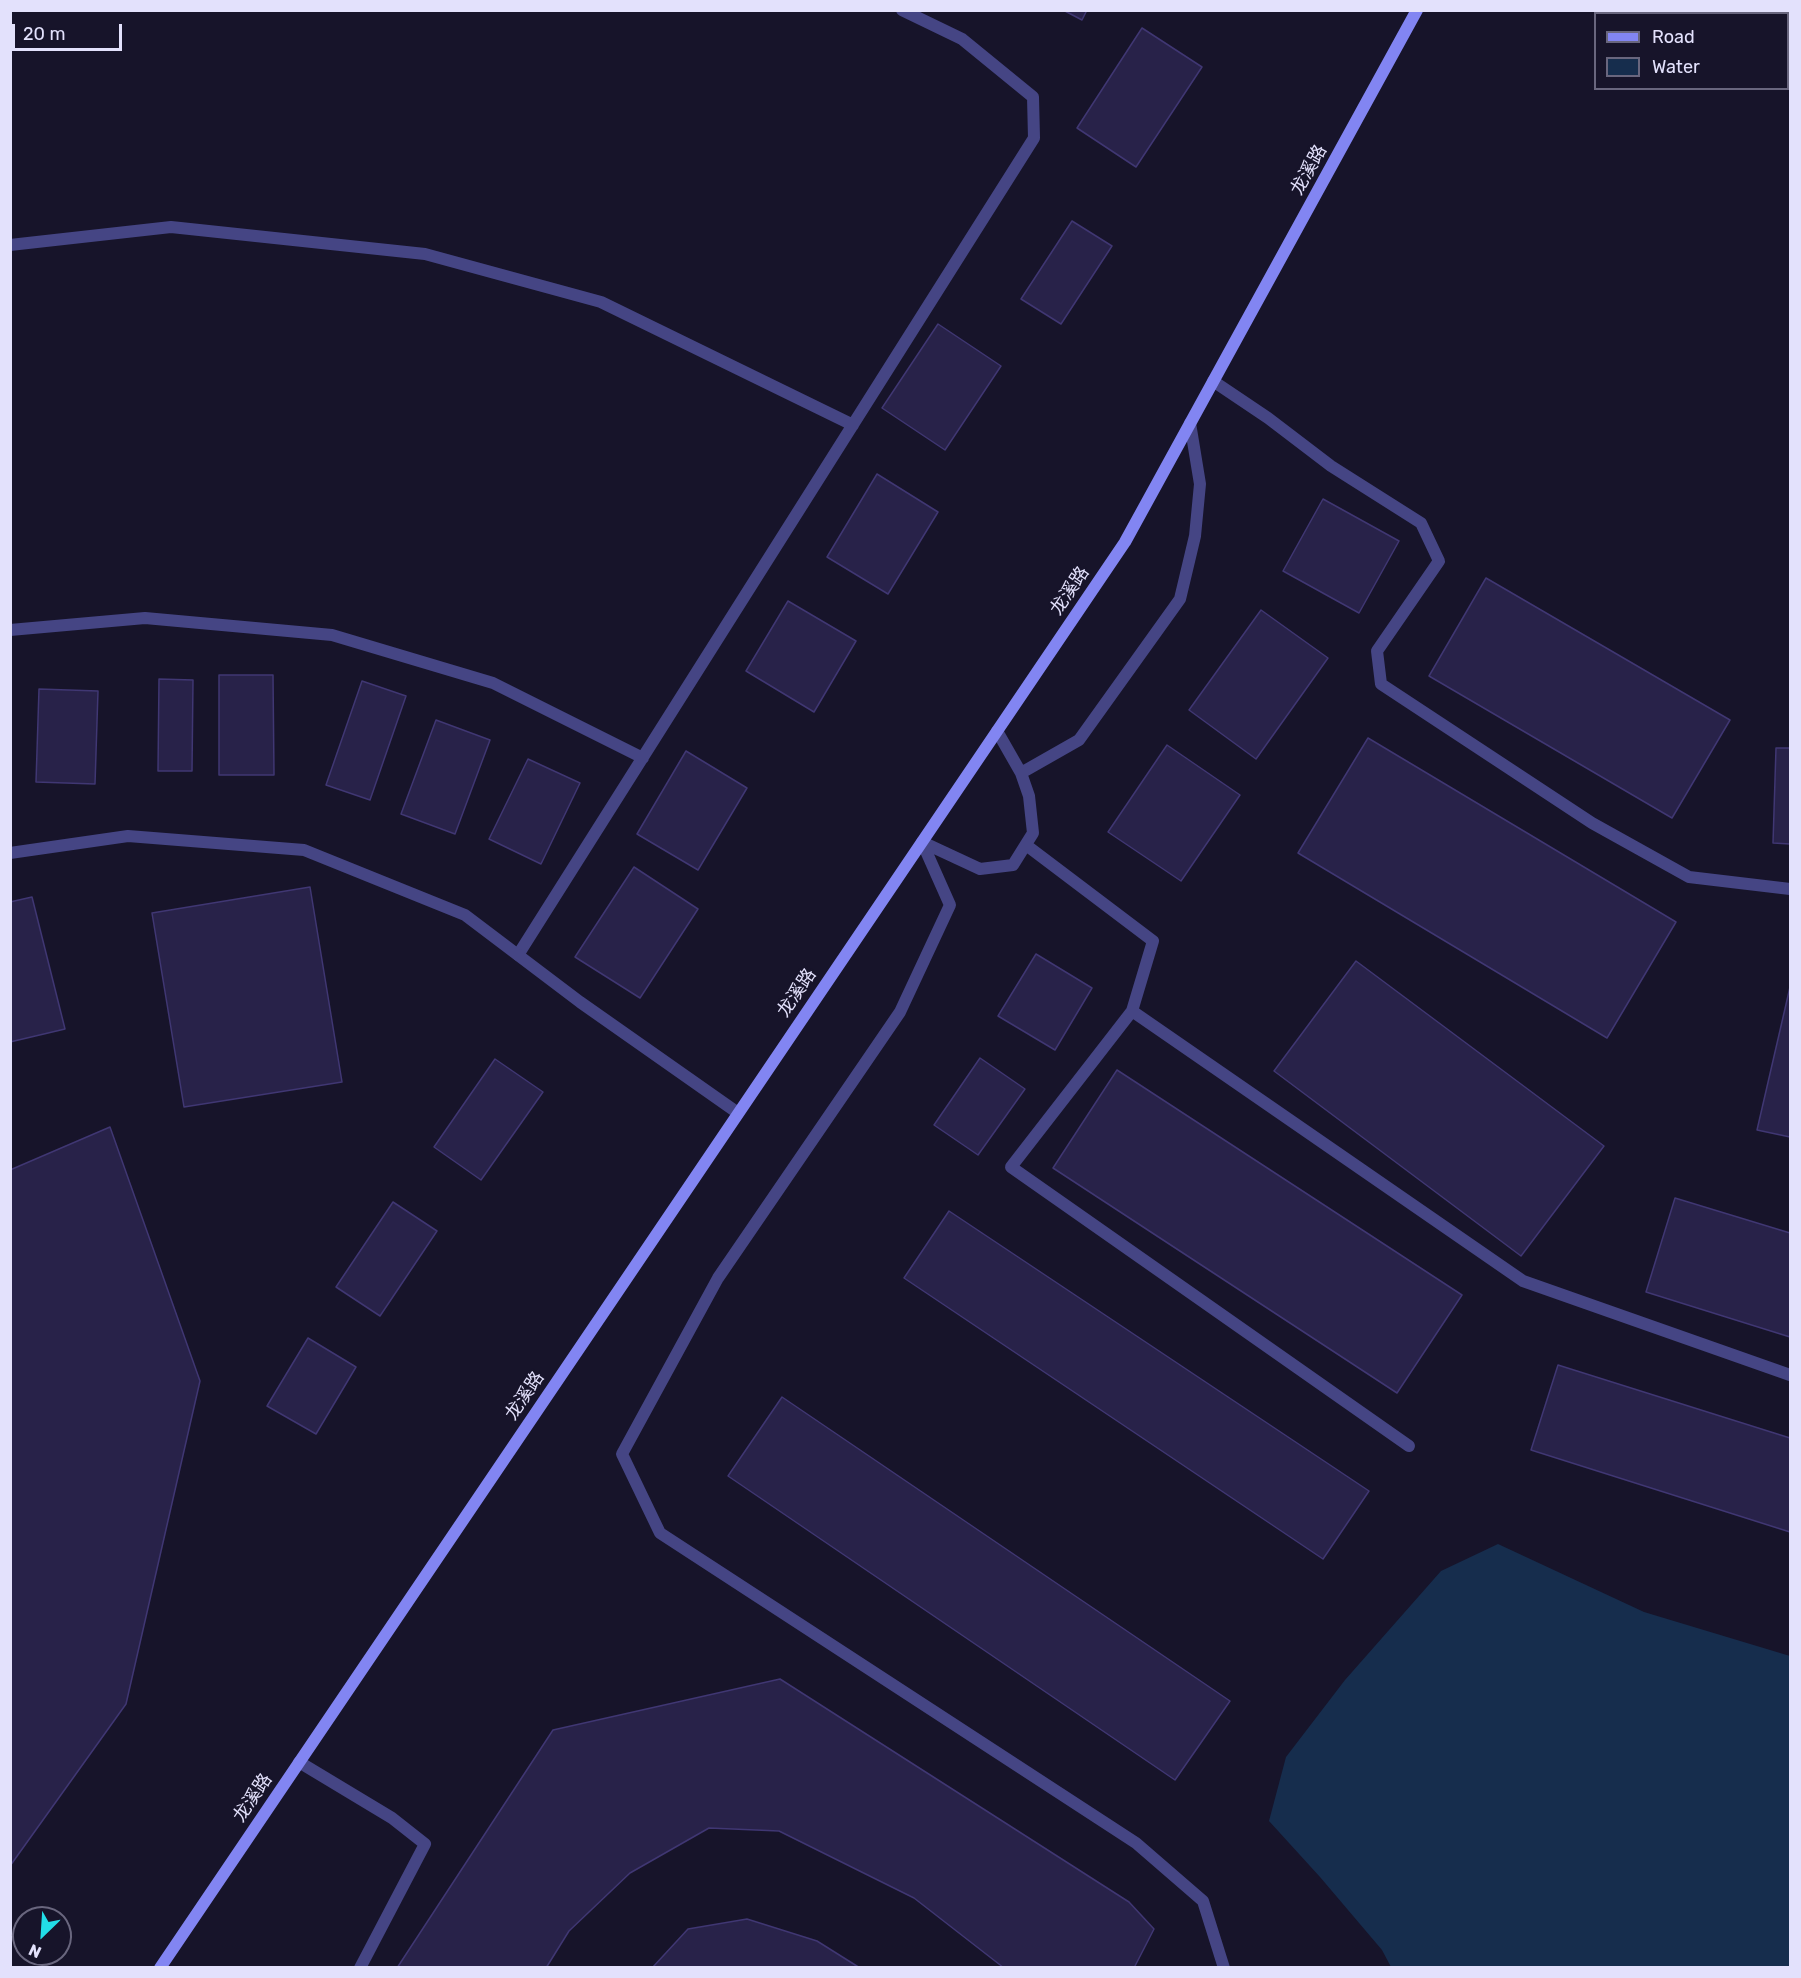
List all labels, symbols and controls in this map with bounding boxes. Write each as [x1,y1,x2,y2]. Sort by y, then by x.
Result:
scale bar [15,12,124,50]
legend [1594,12,1789,90]
text: 20 m [23,23,65,45]
text: Road [1652,26,1695,48]
text: Water [1652,56,1700,78]
street label: 龙溪路 [1286,141,1332,199]
street label: 龙溪路 [1046,563,1094,619]
street label: 龙溪路 [773,965,821,1021]
street label: 龙溪路 [501,1368,549,1424]
street label: 龙溪路 [229,1770,277,1826]
north arrow [12,1906,72,1966]
text: N [26,1940,44,1962]

